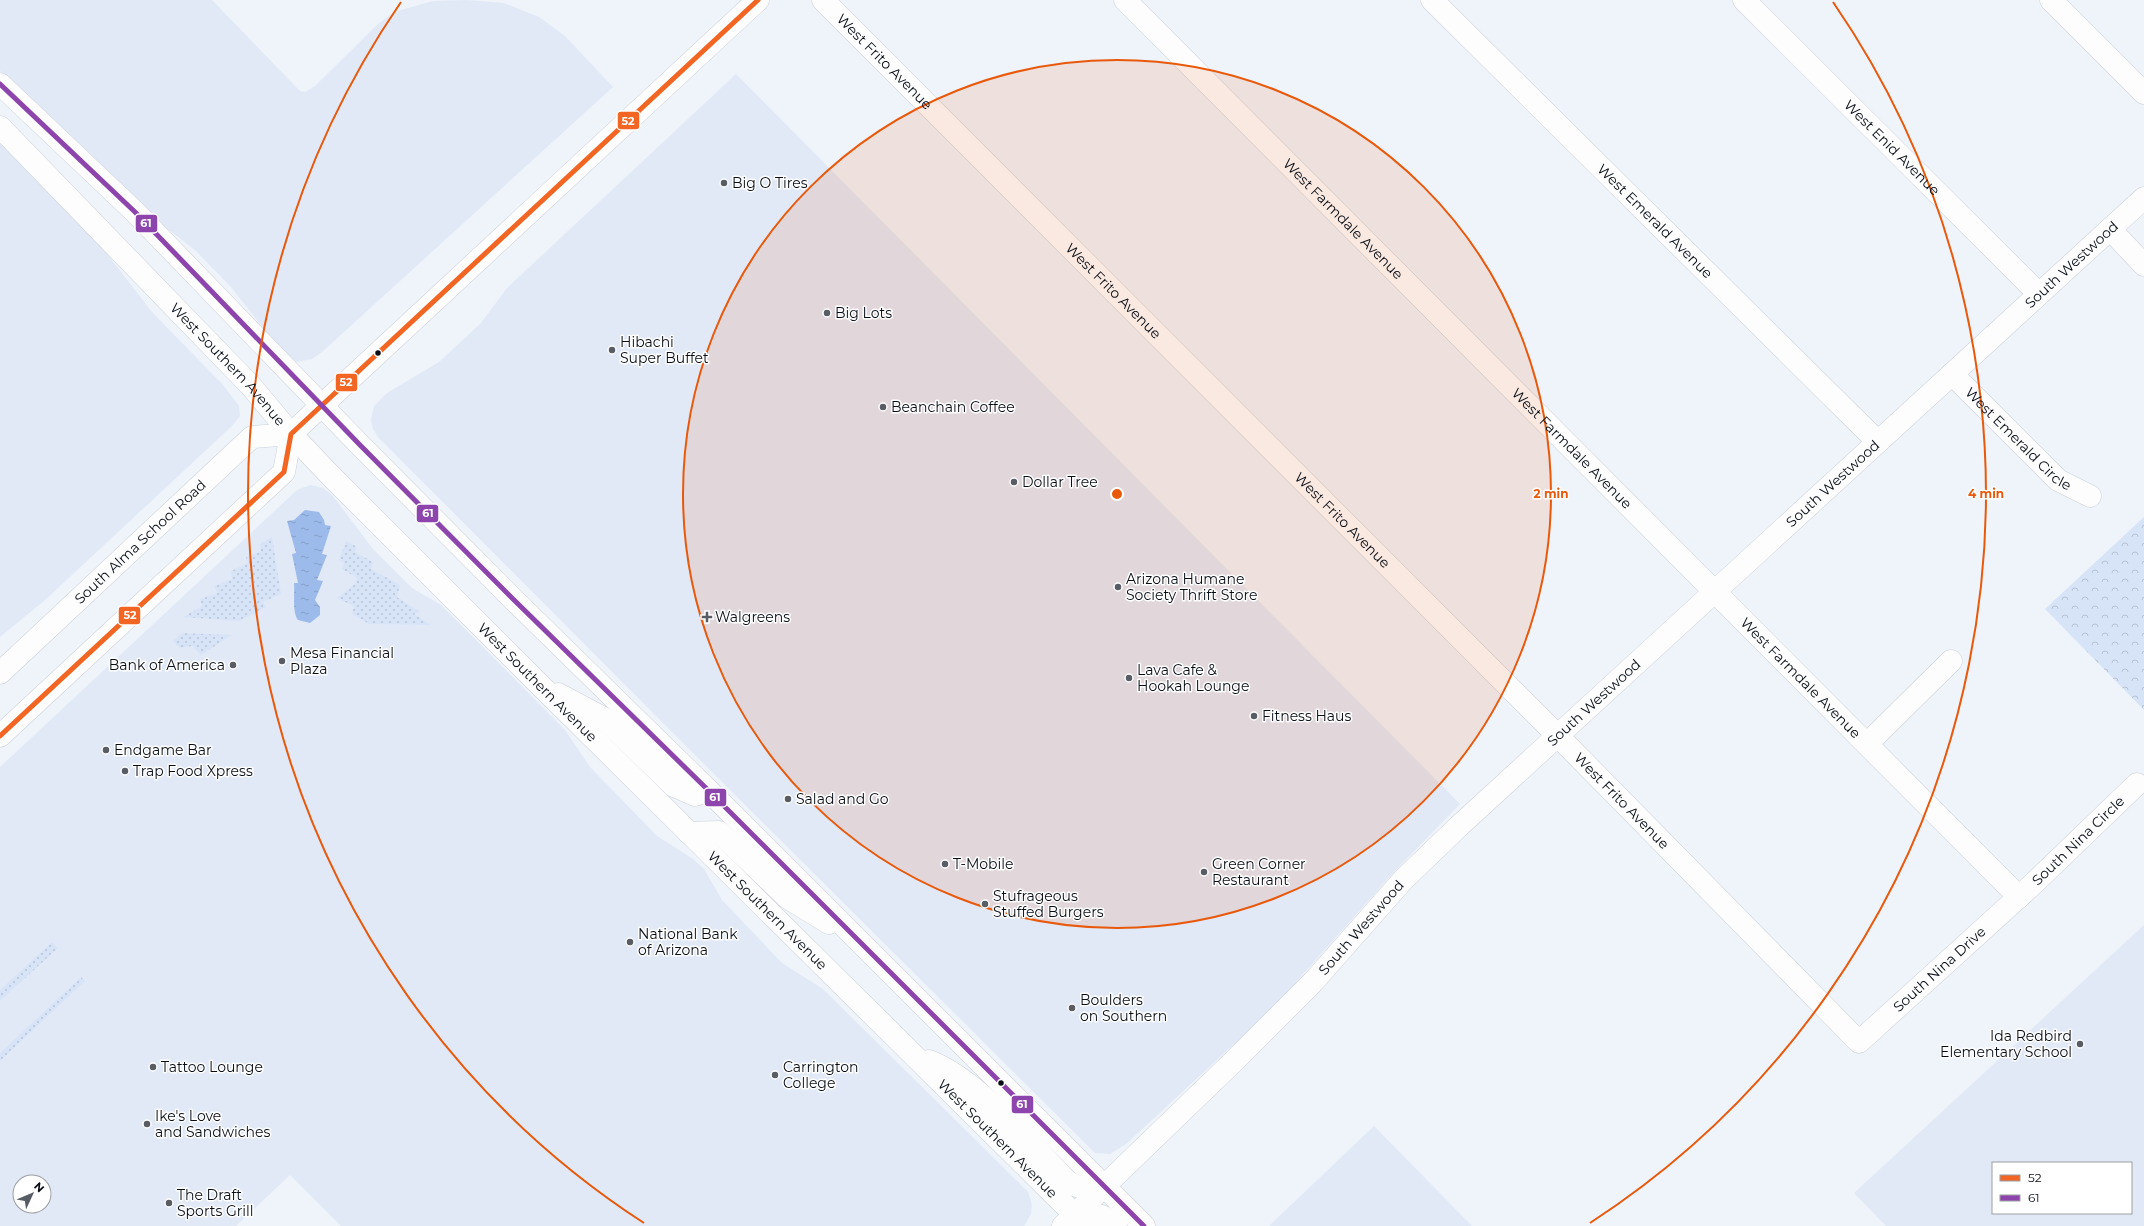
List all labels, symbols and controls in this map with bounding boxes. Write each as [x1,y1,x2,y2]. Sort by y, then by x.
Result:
street label: West Frito Avenue [833,10,936,113]
street label: West Enid Avenue [1840,96,1944,199]
line badge: 52 [617,111,640,130]
text: 52 [622,114,635,128]
street label: West Farmdale Avenue [1279,155,1407,283]
street label: West Emerald Avenue [1594,160,1717,282]
place label: Big O Tires [732,174,808,192]
marker: Big O Tires [719,178,729,188]
line badge: 61 [135,214,158,233]
text: 61 [140,216,152,230]
street label: South Westwood [2021,217,2122,312]
street label: West Frito Avenue [1062,239,1165,343]
street label: West Southern Avenue [166,299,289,429]
place label: Big Lots [835,304,892,322]
marker: Big Lots [822,308,832,318]
place label: Hibachi Super Buffet [620,333,709,367]
marker: Hibachi Super Buffet [607,345,617,355]
unlabelled marker [373,348,383,358]
line badge: 52 [335,373,358,392]
text: 52 [340,375,353,389]
street label: West Emerald Circle [1961,383,2074,494]
street label: West Farmdale Avenue [1508,384,1636,513]
place label: Beanchain Coffee [891,398,1015,416]
marker: Beanchain Coffee [878,402,888,412]
street label: South Westwood [1782,436,1883,531]
street label: West Frito Avenue [1291,468,1394,572]
place label: Dollar Tree [1022,473,1098,491]
street label: South Alma School Road [71,476,210,608]
marker: Dollar Tree [1009,477,1019,487]
text: 2 min [1534,486,1568,501]
text: 4 min [1968,486,2004,501]
centre of rings [1110,487,1124,501]
line badge: 61 [416,504,439,523]
text: 61 [422,506,434,520]
place label: Arizona Humane Society Thrift Store [1126,570,1257,604]
marker: Arizona Humane Society Thrift Store [1113,582,1123,592]
line badge: 52 [118,606,141,625]
text: 52 [124,608,137,622]
place label: Walgreens [715,608,790,626]
marker: Walgreens [702,612,712,622]
street label: West Farmdale Avenue [1737,614,1865,742]
street label: West Southern Avenue [474,619,601,746]
place label: Mesa Financial Plaza [290,644,394,678]
street label: South Westwood [1543,655,1644,750]
place label: Bank of America [109,656,225,674]
marker: Mesa Financial Plaza [277,656,287,666]
marker: Bank of America [228,660,238,670]
place label: Lava Cafe & Hookah Lounge [1137,661,1249,695]
marker: Lava Cafe & Hookah Lounge [1124,673,1134,683]
place label: Fitness Haus [1262,707,1351,725]
marker: Fitness Haus [1249,711,1259,721]
place label: Endgame Bar [114,741,212,759]
marker: Endgame Bar [101,745,111,755]
street label: West Frito Avenue [1570,749,1673,853]
place label: Trap Food Xpress [133,762,253,780]
marker: Trap Food Xpress [120,766,130,776]
line badge: 61 [704,788,727,807]
text: 61 [709,790,721,804]
place label: Salad and Go [796,790,889,808]
street label: South Nina Circle [2028,792,2128,889]
marker: Salad and Go [783,794,793,804]
street label: West Southern Avenue [704,847,831,974]
place label: T-Mobile [953,855,1014,873]
place label: Green Corner Restaurant [1212,855,1306,889]
marker: T-Mobile [940,859,950,869]
marker: Green Corner Restaurant [1199,867,1209,877]
street label: South Westwood [1314,876,1408,979]
place label: Stufrageous Stuffed Burgers [993,887,1104,921]
marker: Stufrageous Stuffed Burgers [980,899,990,909]
street label: South Nina Drive [1889,922,1990,1016]
place label: National Bank of Arizona [638,925,738,959]
marker: National Bank of Arizona [625,937,635,947]
place label: Boulders on Southern [1080,991,1167,1025]
marker: Boulders on Southern [1067,1003,1077,1013]
place label: Ida Redbird Elementary School [1940,1027,2072,1061]
marker: Ida Redbird Elementary School [2075,1039,2085,1049]
place label: Tattoo Lounge [161,1058,263,1076]
place label: Carrington College [783,1058,859,1092]
marker: Tattoo Lounge [148,1062,158,1072]
marker: Carrington College [770,1070,780,1080]
street label: West Southern Avenue [934,1075,1061,1202]
unlabelled marker [996,1078,1006,1088]
line badge: 61 [1011,1095,1034,1114]
text: 61 [1016,1097,1028,1111]
place label: Ike's Love and Sandwiches [155,1107,270,1141]
marker: Ike's Love and Sandwiches [142,1119,152,1129]
legend [1992,1162,2132,1214]
text: 52 [2028,1170,2042,1185]
north arrow [12,1174,52,1214]
text: N [31,1179,47,1195]
place label: The Draft Sports Grill [177,1186,254,1220]
text: 61 [2028,1190,2040,1205]
marker: The Draft Sports Grill [164,1198,174,1208]

